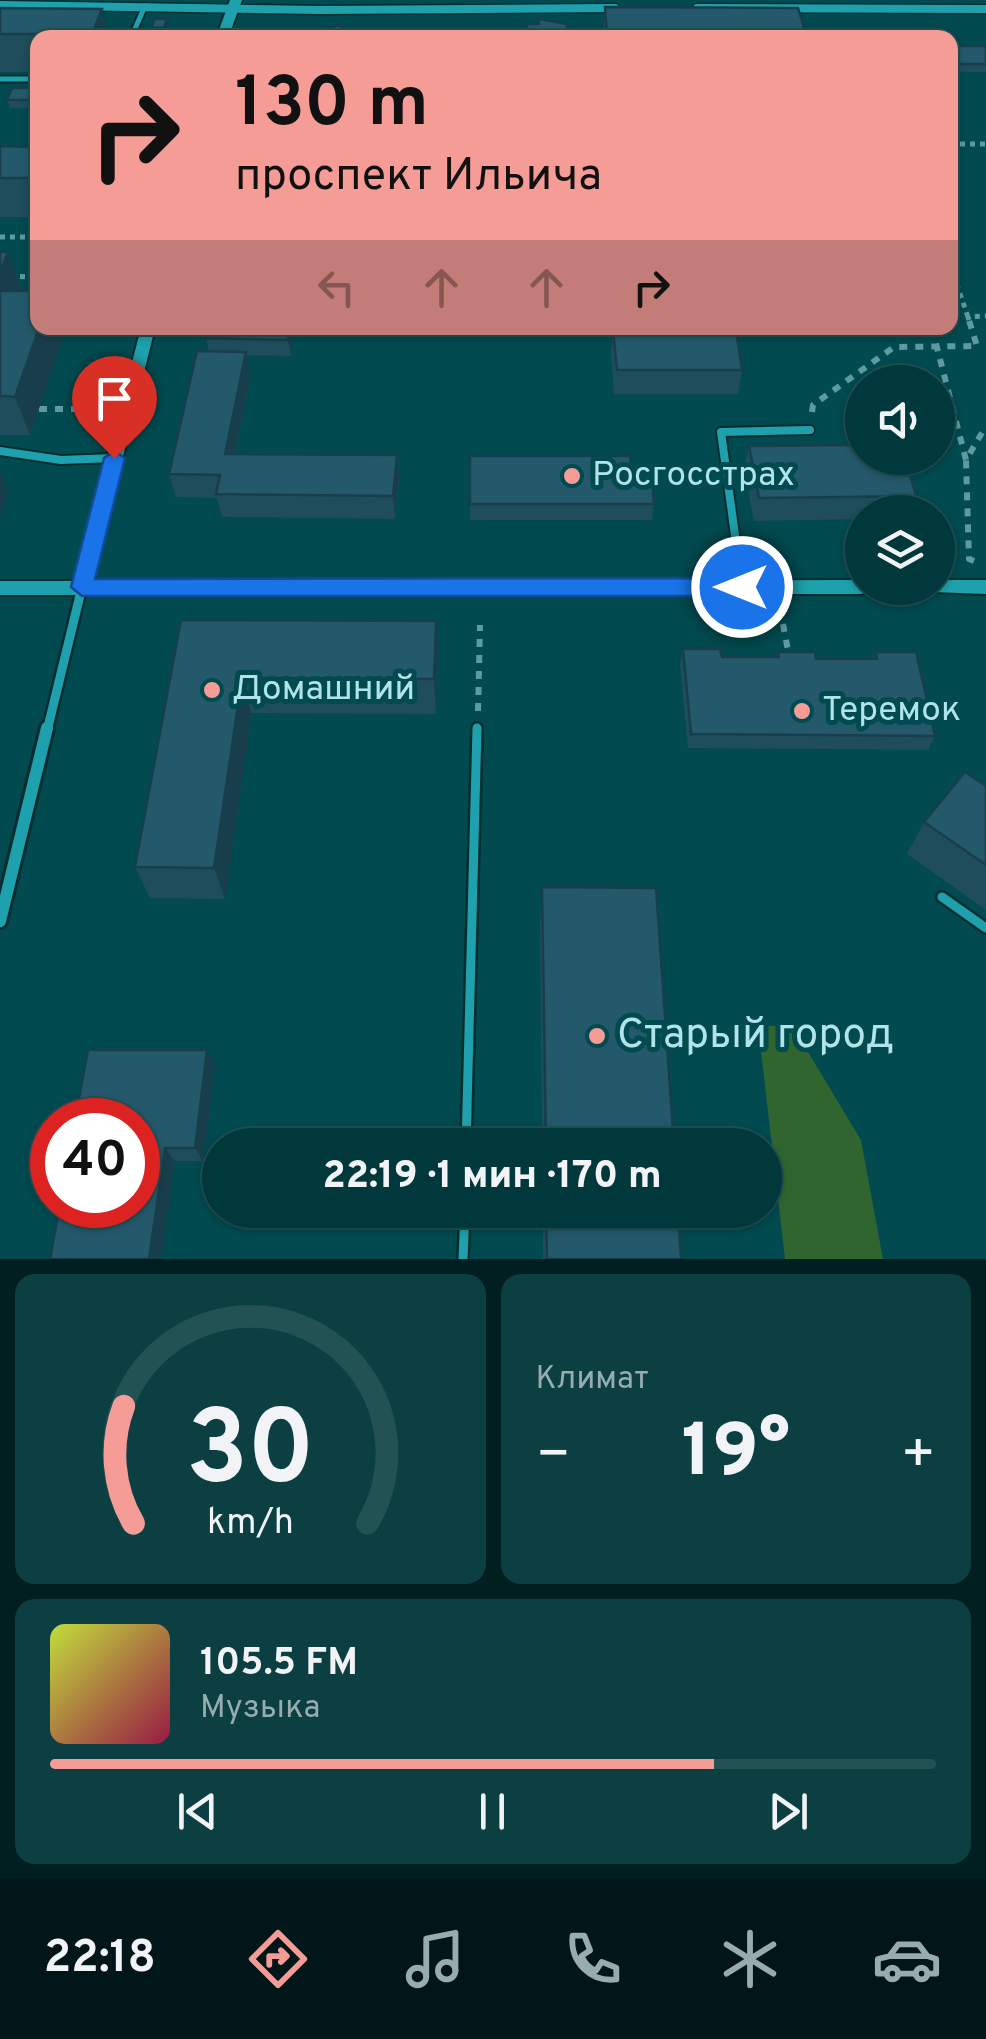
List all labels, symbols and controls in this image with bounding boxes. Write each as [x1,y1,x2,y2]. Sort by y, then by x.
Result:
text: 130 m [235,62,429,151]
icon: right [70,70,200,200]
text: проспект Ильича [235,149,602,206]
icon: left [309,260,364,315]
icon: ahead [414,260,469,315]
icon: ahead [519,260,574,315]
icon: right [624,260,679,315]
pin [72,356,157,459]
map controls [845,365,955,605]
button: sound [845,365,955,475]
icon: arrive [87,371,142,426]
place label: Росгосстрах [592,454,795,498]
marker: Росгосстрах [561,465,583,487]
button: layers [845,495,955,605]
position arrow [690,535,794,639]
place label: Домашний [232,668,415,712]
marker: Домашний [201,679,223,701]
place label: Теремок [822,689,961,733]
marker: Теремок [791,700,813,722]
place label: Старый город [617,1010,894,1063]
marker: Старый город [586,1025,608,1047]
speed limit sign: 40 [30,1098,160,1228]
text: 22:19 · 1 мин · 170 m [322,1153,662,1202]
text: Климат [536,1360,649,1400]
text: 30 [186,1389,315,1521]
text: 19° [681,1408,790,1503]
text: − [536,1422,571,1492]
text: + [901,1422,936,1492]
text: km/h [207,1501,294,1547]
text: 105.5 FM [200,1640,358,1689]
text: Музыка [200,1689,320,1729]
icon: previous [170,1784,225,1839]
icon: pause [465,1784,520,1839]
icon: next [761,1784,816,1839]
icon: directions [243,1924,313,1994]
icon: music [400,1924,470,1994]
icon: phone [558,1924,628,1994]
icon: climate [715,1924,785,1994]
icon: car [872,1924,942,1994]
text: 22:18 [44,1931,156,1988]

